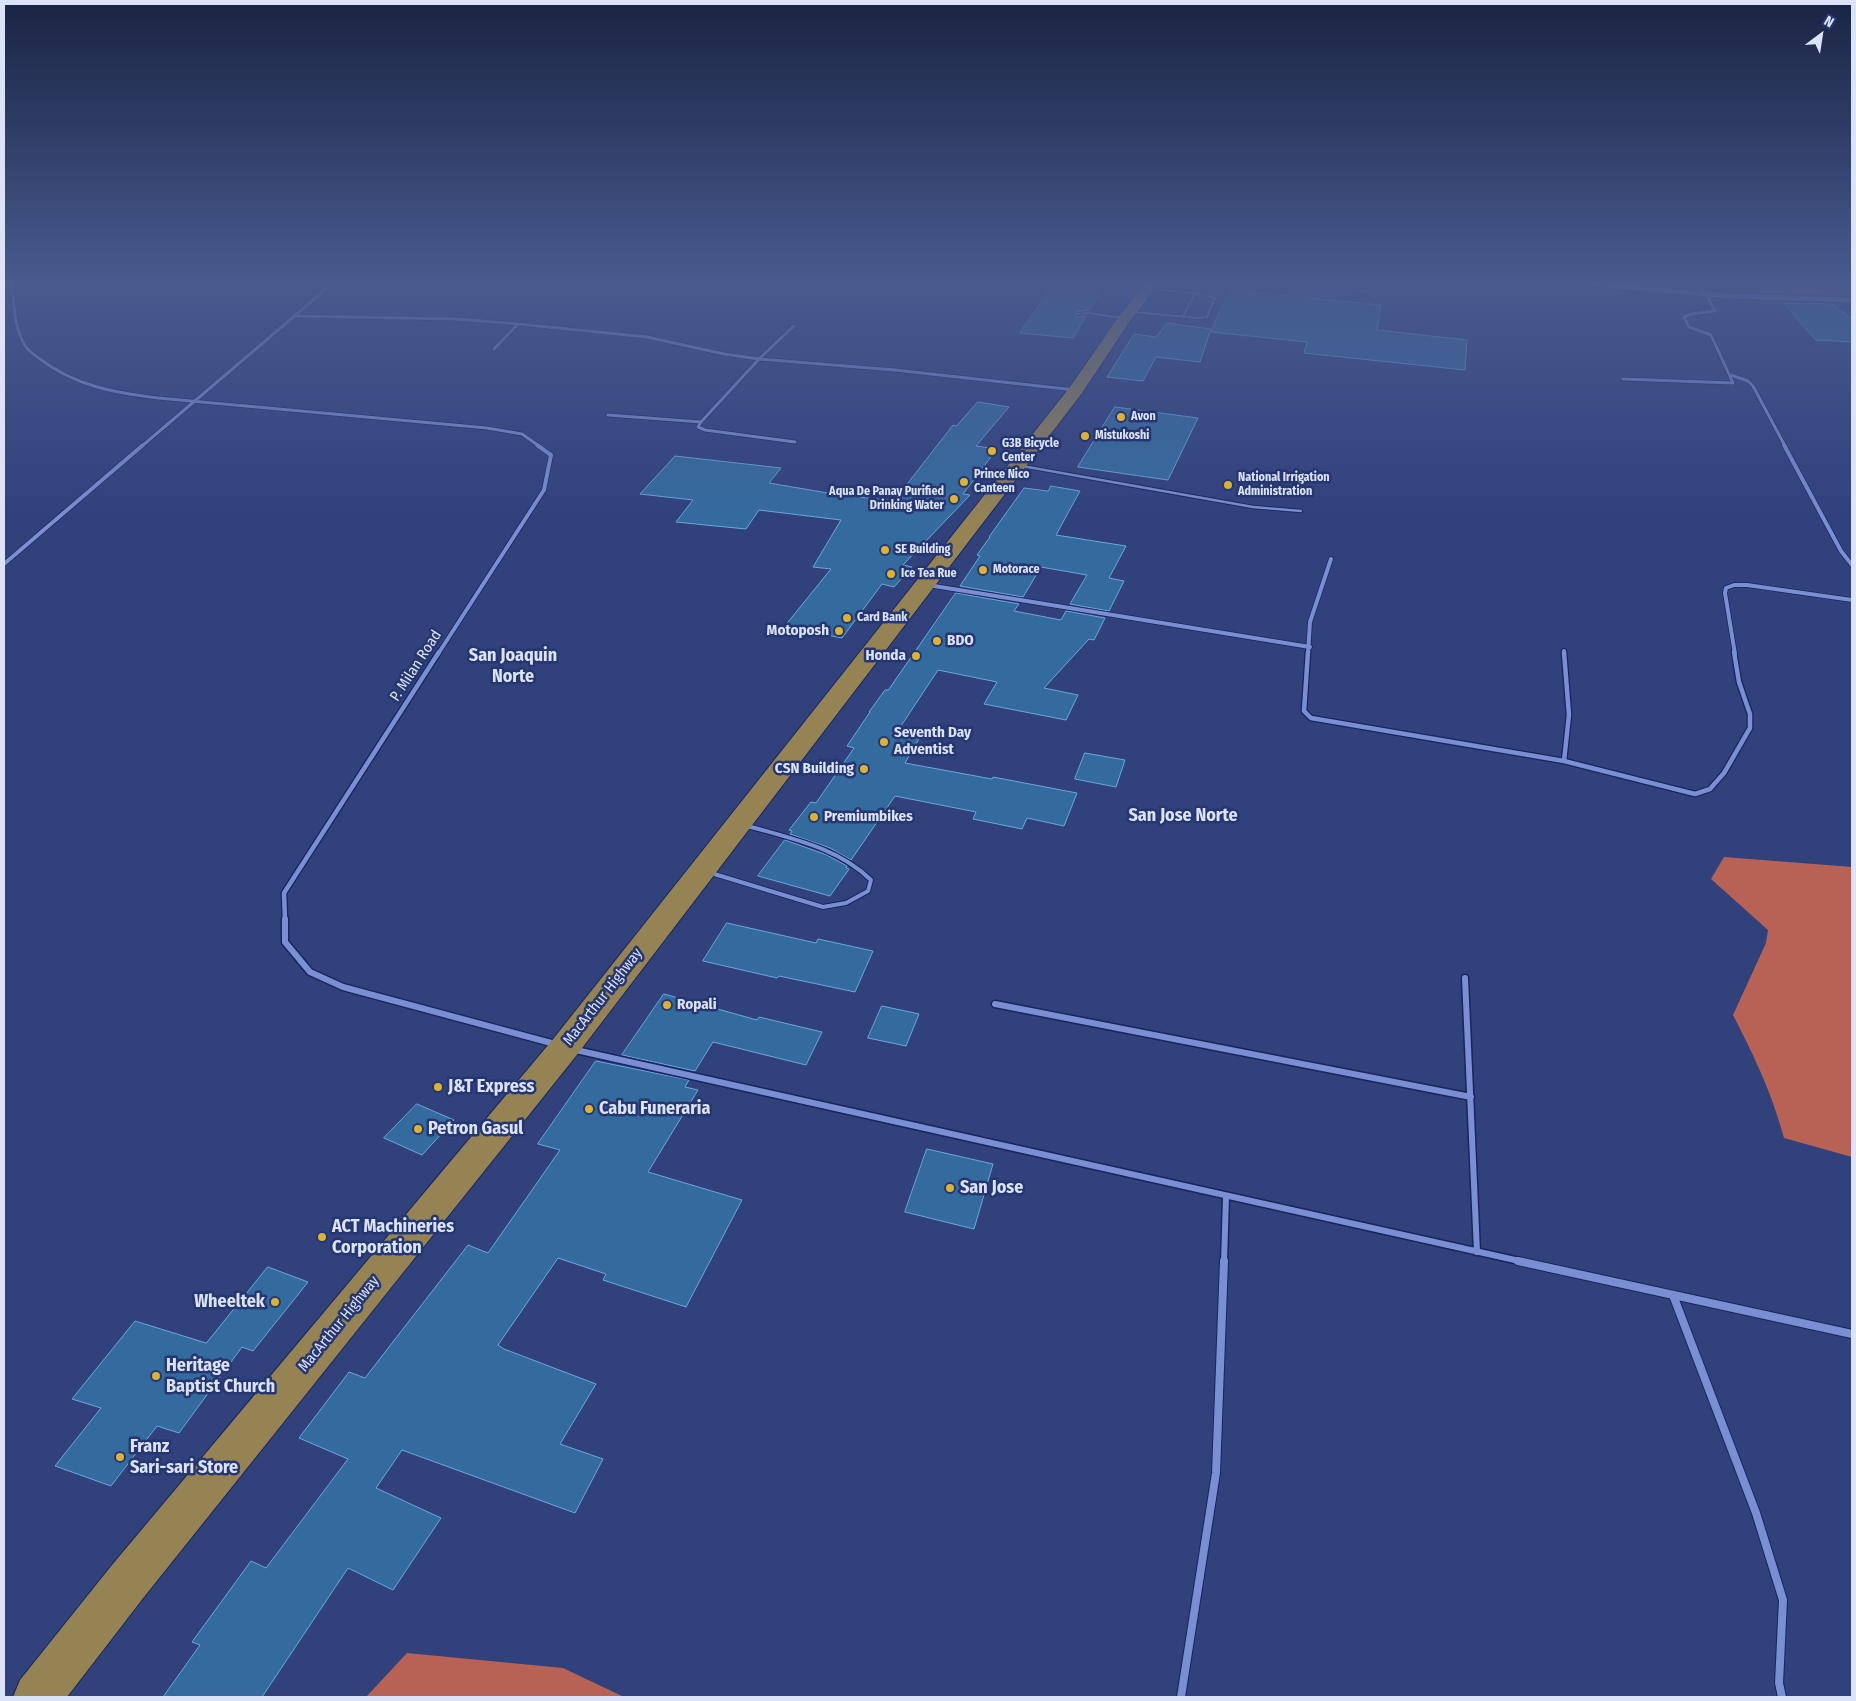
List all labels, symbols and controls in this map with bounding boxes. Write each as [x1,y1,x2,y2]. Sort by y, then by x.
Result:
north arrow [1796,10,1846,60]
text: N [1821,12,1837,31]
place label: Avon [1131,410,1156,424]
marker: Avon [1115,411,1127,423]
place label: Mistukoshi [1095,429,1149,443]
marker: Mistukoshi [1079,430,1091,442]
place label: G3B Bicycle Center [1002,437,1059,465]
marker: G3B Bicycle Center [986,445,998,457]
place label: Prince Nico Canteen [974,468,1029,496]
place label: National Irrigation Administration [1238,471,1330,499]
marker: Prince Nico Canteen [958,476,970,488]
marker: National Irrigation Administration [1222,479,1234,491]
place label: Aqua De Panay Purified Drinking Water [829,485,944,513]
marker: Aqua De Panay Purified Drinking Water [948,493,960,505]
place label: SE Building [895,543,951,557]
marker: SE Building [879,544,891,556]
place label: Motorace [993,563,1040,577]
marker: Motorace [977,564,989,576]
place label: Ice Tea Rue [901,567,957,581]
marker: Ice Tea Rue [885,568,897,580]
place label: Card Bank [857,611,907,625]
marker: Card Bank [841,612,853,624]
place label: Motoposh [767,622,829,640]
marker: Motoposh [833,625,845,637]
street label: P. Milan Road [386,627,446,705]
place label: BDO [947,632,974,650]
marker: BDO [931,635,943,647]
district label: San Joaquin Norte [469,645,557,688]
place label: Honda [865,647,906,665]
marker: Honda [910,650,922,662]
place label: Seventh Day Adventist [894,724,971,759]
marker: Seventh Day Adventist [878,736,890,748]
place label: CSN Building [775,760,854,778]
marker: CSN Building [858,763,870,775]
district label: San Jose Norte [1128,805,1238,827]
place label: Premiumbikes [824,808,913,826]
marker: Premiumbikes [808,811,820,823]
street label: MacArthur Highway [560,945,646,1049]
place label: Ropali [677,996,717,1014]
marker: Ropali [661,999,673,1011]
place label: J&T Express [448,1076,534,1098]
marker: J&T Express [432,1081,444,1093]
place label: Cabu Funeraria [599,1098,710,1120]
marker: Cabu Funeraria [583,1103,595,1115]
place label: Petron Gasul [428,1118,523,1140]
marker: Petron Gasul [412,1123,424,1135]
place label: San Jose [960,1177,1023,1199]
marker: San Jose [944,1182,956,1194]
place label: ACT Machineries Corporation [332,1216,454,1258]
marker: ACT Machineries Corporation [316,1231,328,1243]
street label: MacArthur Highway [295,1272,383,1376]
place label: Wheeltek [194,1291,265,1313]
marker: Wheeltek [269,1296,281,1308]
place label: Heritage Baptist Church [166,1355,275,1398]
marker: Heritage Baptist Church [150,1370,162,1382]
place label: Franz Sari-sari Store [130,1436,238,1478]
marker: Franz Sari-sari Store [114,1451,126,1463]

